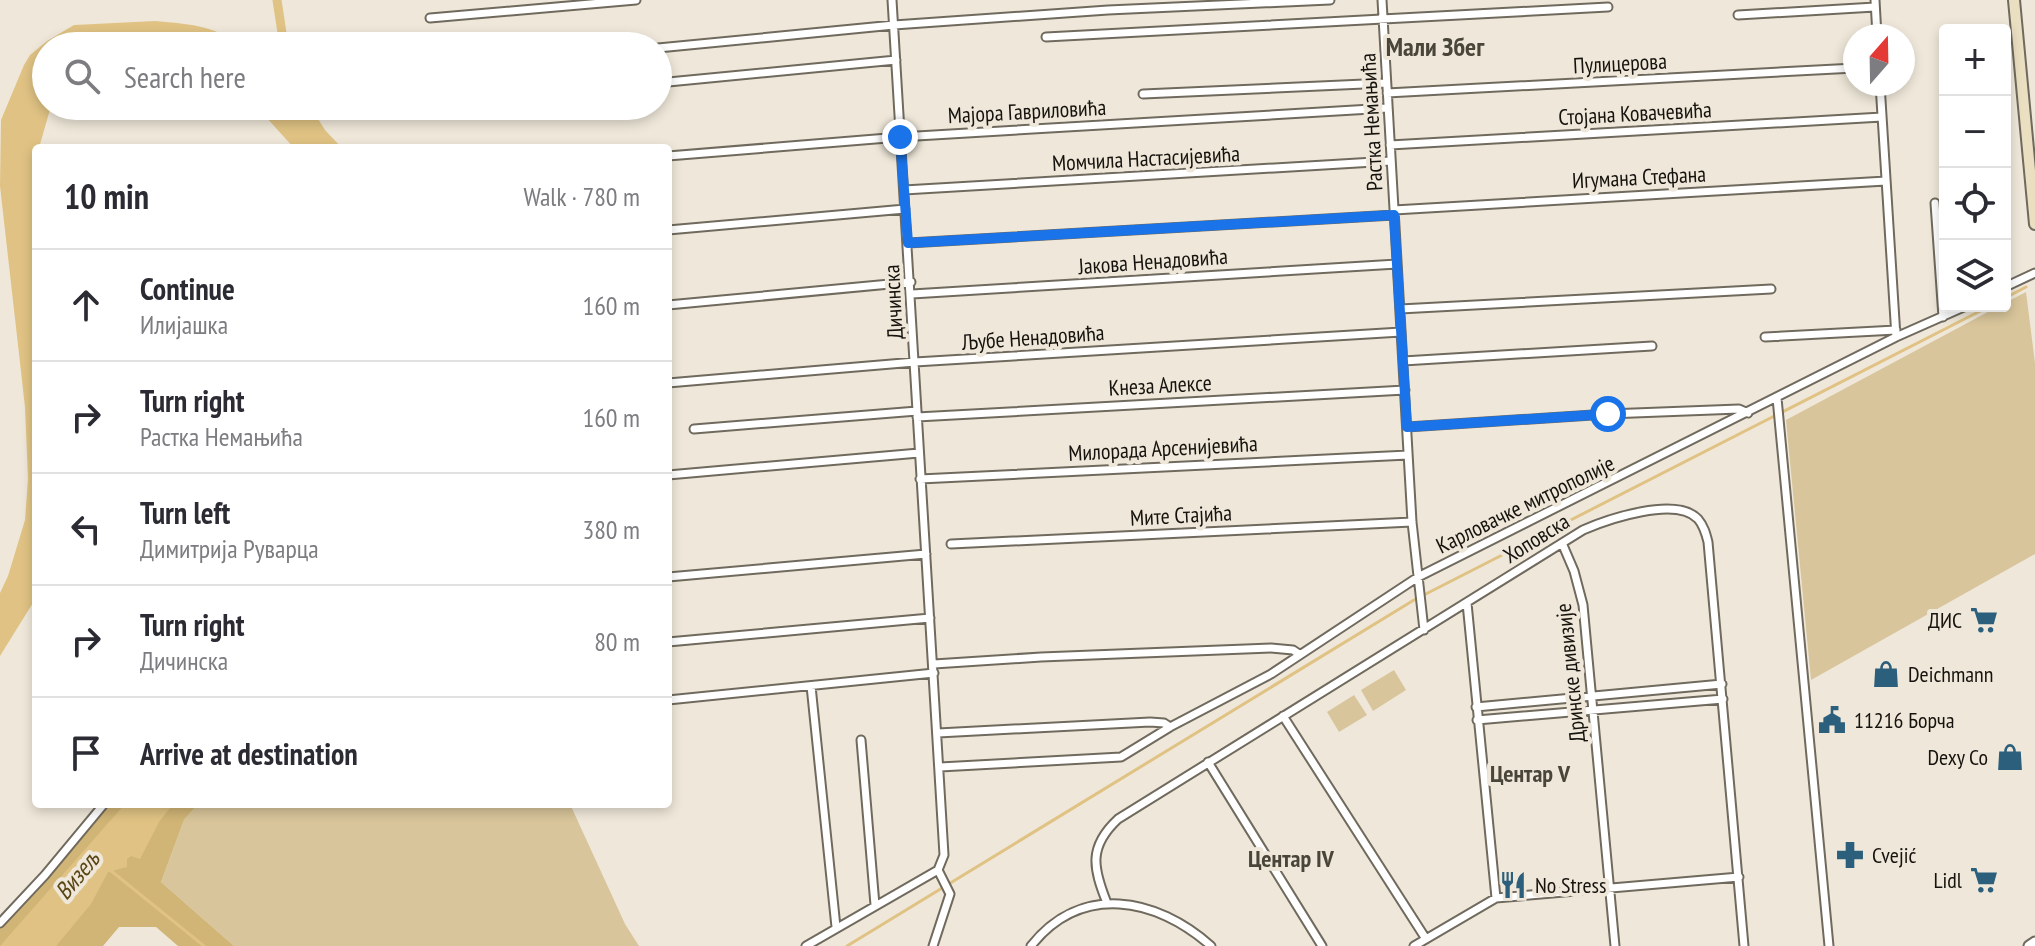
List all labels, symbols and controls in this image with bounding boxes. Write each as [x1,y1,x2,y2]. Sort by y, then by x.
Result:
north arrow [1843,24,1915,96]
map controls [1939,24,2011,312]
button: + [1939,24,2011,96]
district label: Мали Збег [1386,30,1485,63]
search box [32,32,672,120]
street label: Пулицерова [1572,47,1668,79]
street label: Растка Немањића [1353,52,1389,192]
icon: search [60,54,104,98]
text: Search here [124,57,246,96]
street label: Мајора Гавриловића [947,93,1107,129]
street label: Стојана Ковачевића [1558,95,1712,131]
button: − [1939,96,2011,168]
route end [882,119,918,155]
street label: Момчила Настасијевића [1051,139,1241,177]
street label: Игумана Стефана [1571,160,1707,194]
button: locate [1939,168,2011,240]
text: 10 min [64,174,149,218]
text: Walk · 780 m [523,180,640,213]
button: layers [1939,240,2011,312]
street label: Јакова Ненадовића [1076,242,1229,280]
street label: Дичинска [877,264,909,340]
text: Continue [140,269,235,308]
icon: ahead [64,283,108,327]
text: 160 m [582,289,640,322]
text: Илијашка [140,308,228,341]
street label: Љубе Ненадовића [960,318,1105,356]
street label: Кнеза Алексе [1108,368,1212,402]
text: Turn right [140,381,244,420]
icon: right [64,395,108,439]
route start [1590,396,1626,432]
text: 160 m [582,401,640,434]
text: Растка Немањића [140,420,303,453]
street label: Милорада Арсенијевића [1068,429,1258,467]
street label: Карловачке митрополије [1431,449,1619,559]
text: Turn left [140,493,230,532]
street label: Мите Стајића [1129,498,1233,532]
icon: left [64,507,108,551]
street label: Хоповска [1498,507,1574,569]
text: 380 m [582,513,640,546]
text: Димитрија Руварца [140,532,319,565]
street label: Дринске дивизије [1549,602,1591,744]
text: Turn right [140,605,244,644]
supermarket icon: ДИС [1969,605,1999,635]
place label: ДИС [1928,606,1962,634]
icon: right [64,619,108,663]
text: 80 m [594,625,640,658]
text: Дичинска [140,644,228,677]
shop icon: Deichmann [1871,659,1901,689]
place label: Deichmann [1908,660,1993,688]
public building icon: 11216 Борча [1817,705,1847,735]
place label: 11216 Борча [1854,706,1955,734]
icon: arrive [64,731,108,775]
text: Arrive at destination [140,734,358,773]
shop icon: Dexy Co [1995,742,2025,772]
place label: Dexy Co [1927,743,1988,771]
district label: Центар V [1490,758,1571,789]
pharmacy icon: Cvejić [1835,840,1865,870]
place label: Cvejić [1872,841,1916,869]
district label: Центар IV [1248,843,1335,874]
water label: Визељ [48,844,107,906]
supermarket icon: Lidl [1969,865,1999,895]
place label: Lidl [1933,866,1963,894]
restaurant icon: No Stress [1498,870,1528,900]
place label: No Stress [1535,871,1606,899]

